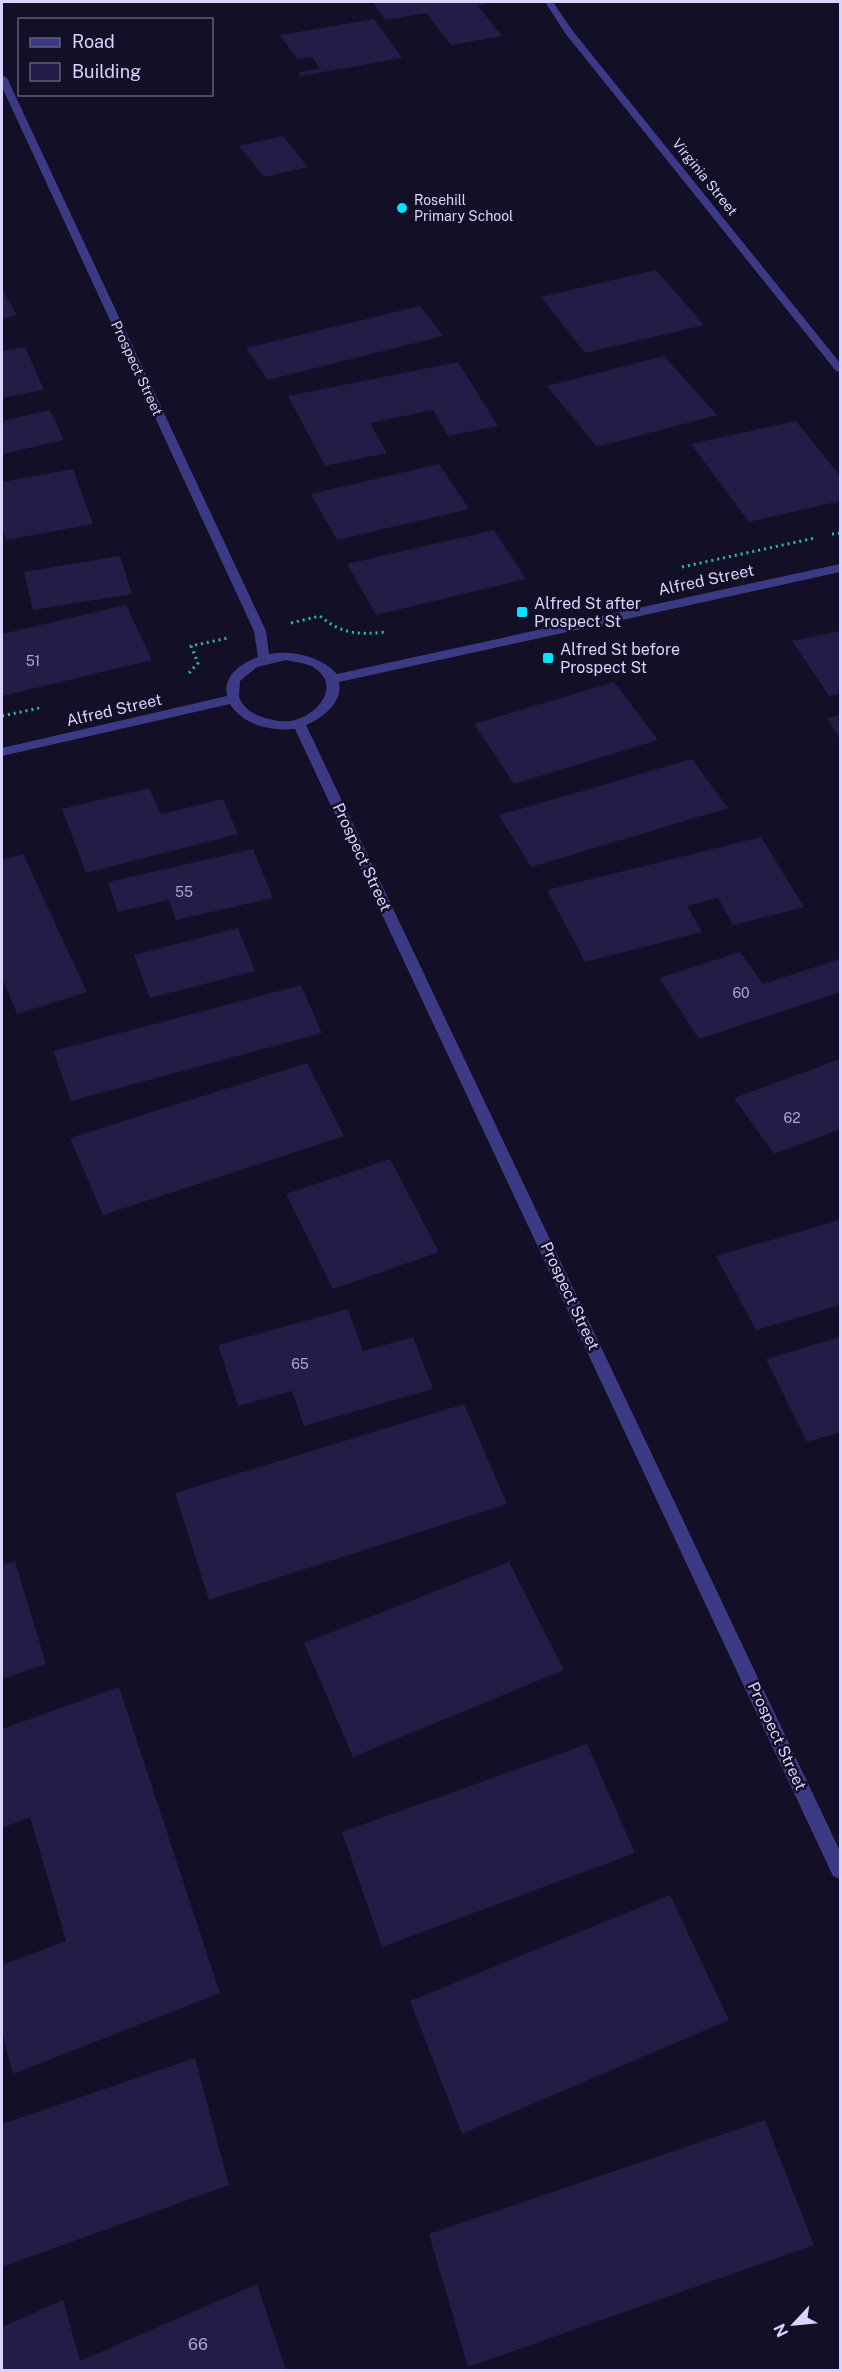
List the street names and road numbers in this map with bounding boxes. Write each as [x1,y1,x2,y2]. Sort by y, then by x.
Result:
street label: Virginia Street [669,135,741,219]
street label: Prospect Street [108,318,166,418]
street label: Alfred Street [656,561,756,599]
street label: Alfred Street [64,690,164,730]
street label: Prospect Street [329,800,395,914]
street label: Prospect Street [537,1239,603,1353]
street label: Prospect Street [744,1679,810,1793]

